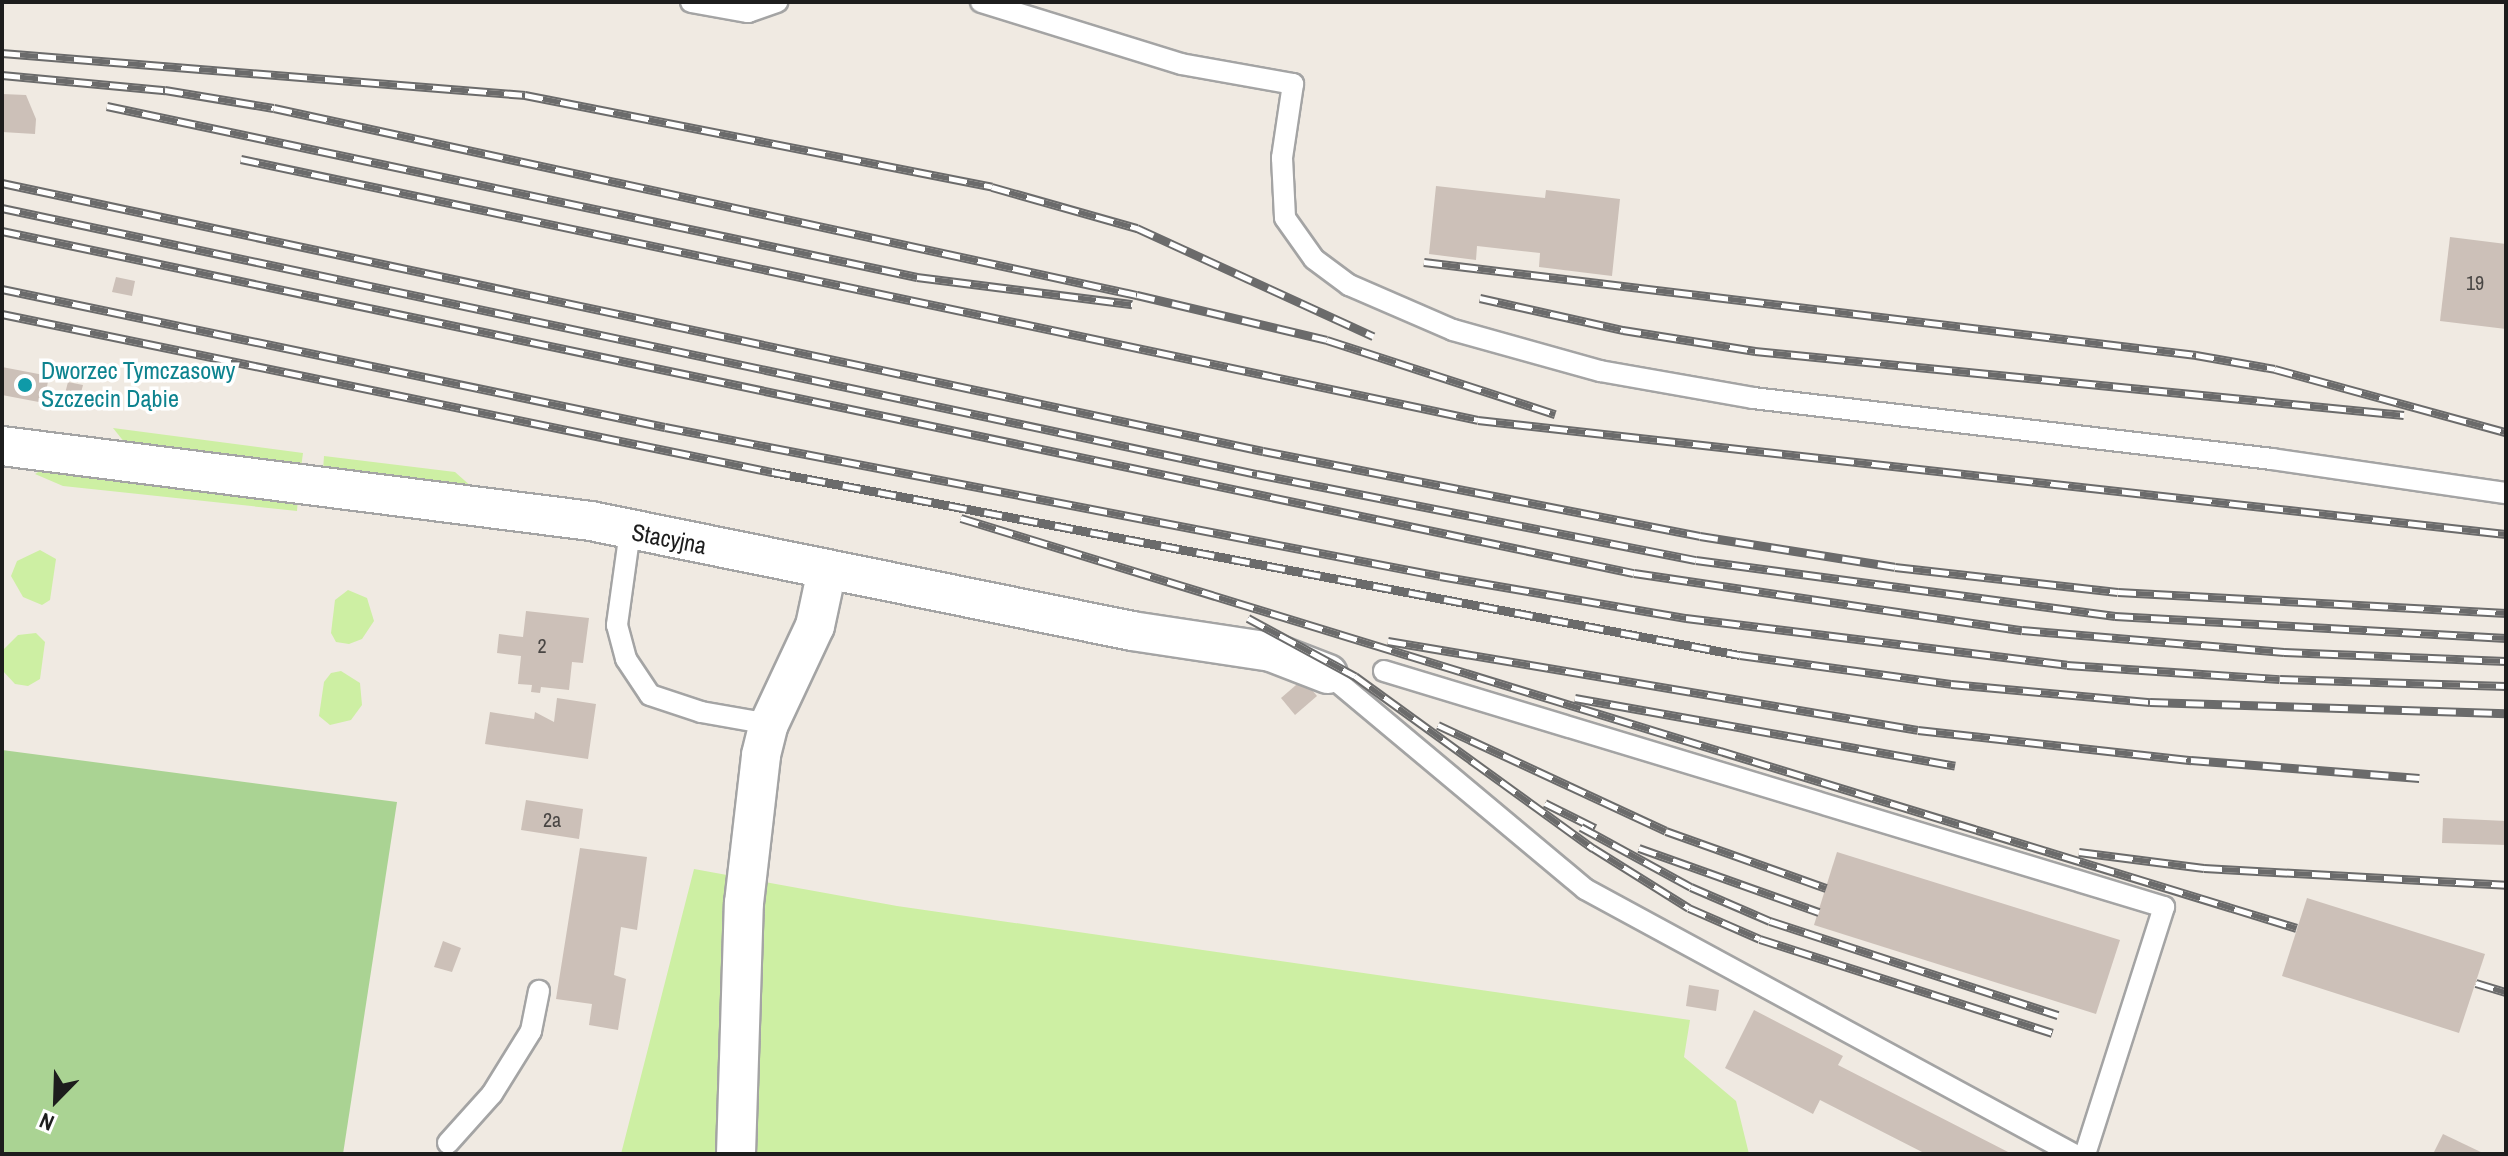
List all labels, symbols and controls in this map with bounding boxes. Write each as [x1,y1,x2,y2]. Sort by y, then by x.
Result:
house number: 19 [2466,270,2484,294]
place label: Dworzec Tymczasowy Szczecin Dąbie [41,357,236,413]
marker: Dworzec Tymczasowy Szczecin Dąbie [16,376,34,394]
street label: Stacyjna [629,518,709,560]
house number: 2 [537,633,547,657]
house number: 2a [543,807,561,831]
north arrow [16,1060,96,1140]
text: N [35,1106,58,1138]

